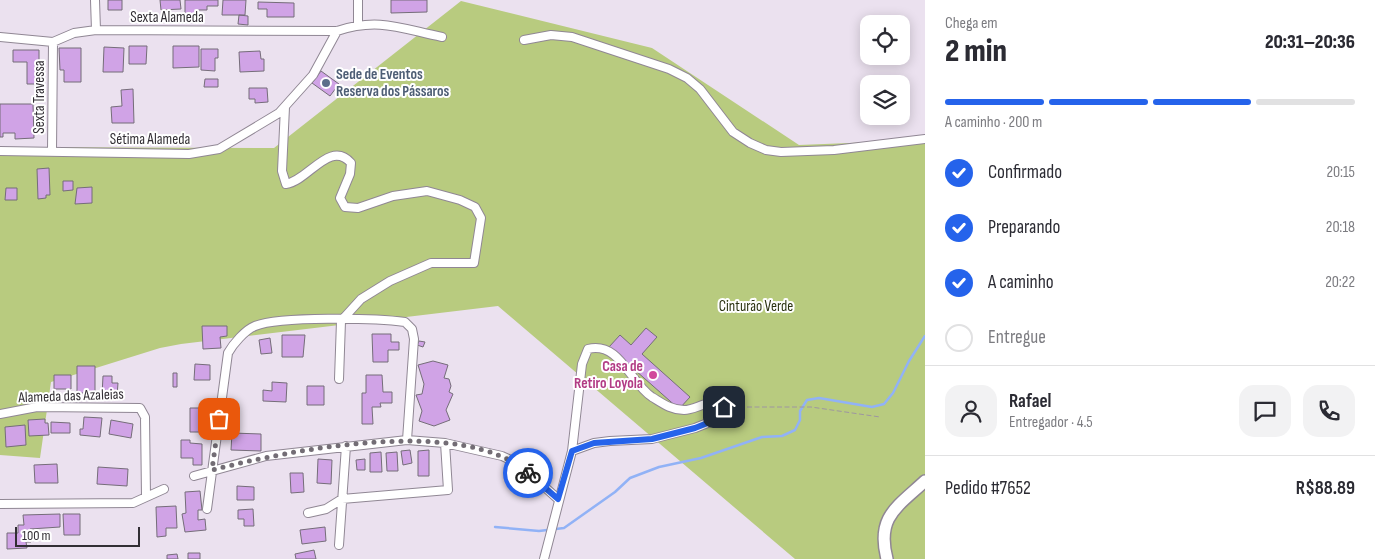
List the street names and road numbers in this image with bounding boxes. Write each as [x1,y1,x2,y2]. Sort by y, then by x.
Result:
street label: Sexta Alameda [130,8,204,27]
street label: Sexta Travessa [30,60,49,134]
street label: Sétima Alameda [110,130,190,149]
street label: Alameda das Azaleias [17,385,124,407]

